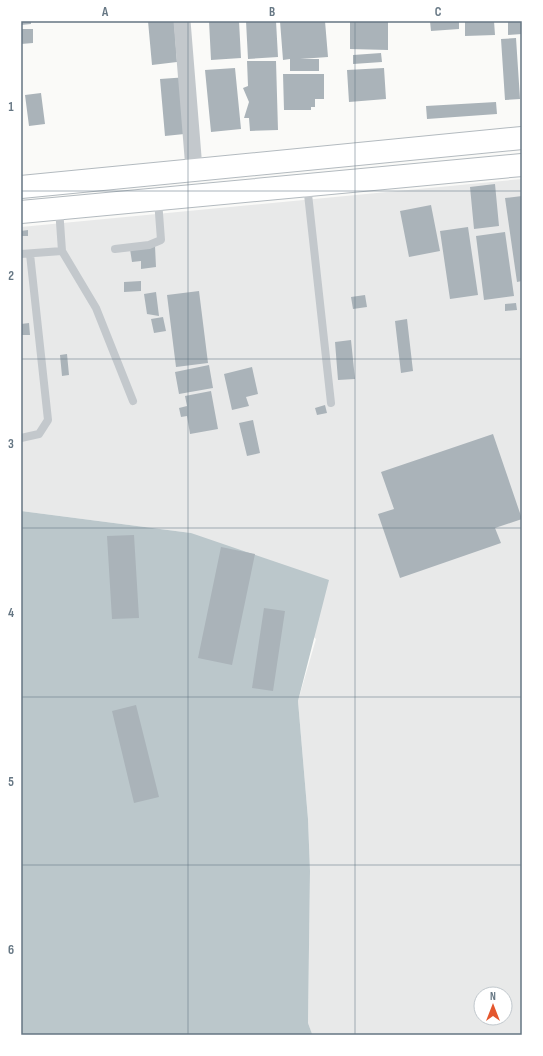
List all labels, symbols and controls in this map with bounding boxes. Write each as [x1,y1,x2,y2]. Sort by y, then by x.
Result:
text: A [101,4,109,20]
text: B [269,4,275,20]
text: C [435,4,442,20]
text: 1 [8,99,14,115]
text: 2 [8,268,14,284]
text: 3 [8,436,14,452]
text: 4 [8,605,14,621]
text: 5 [8,774,14,790]
text: 6 [8,942,14,958]
north arrow [473,986,513,1026]
text: N [490,990,496,1003]

